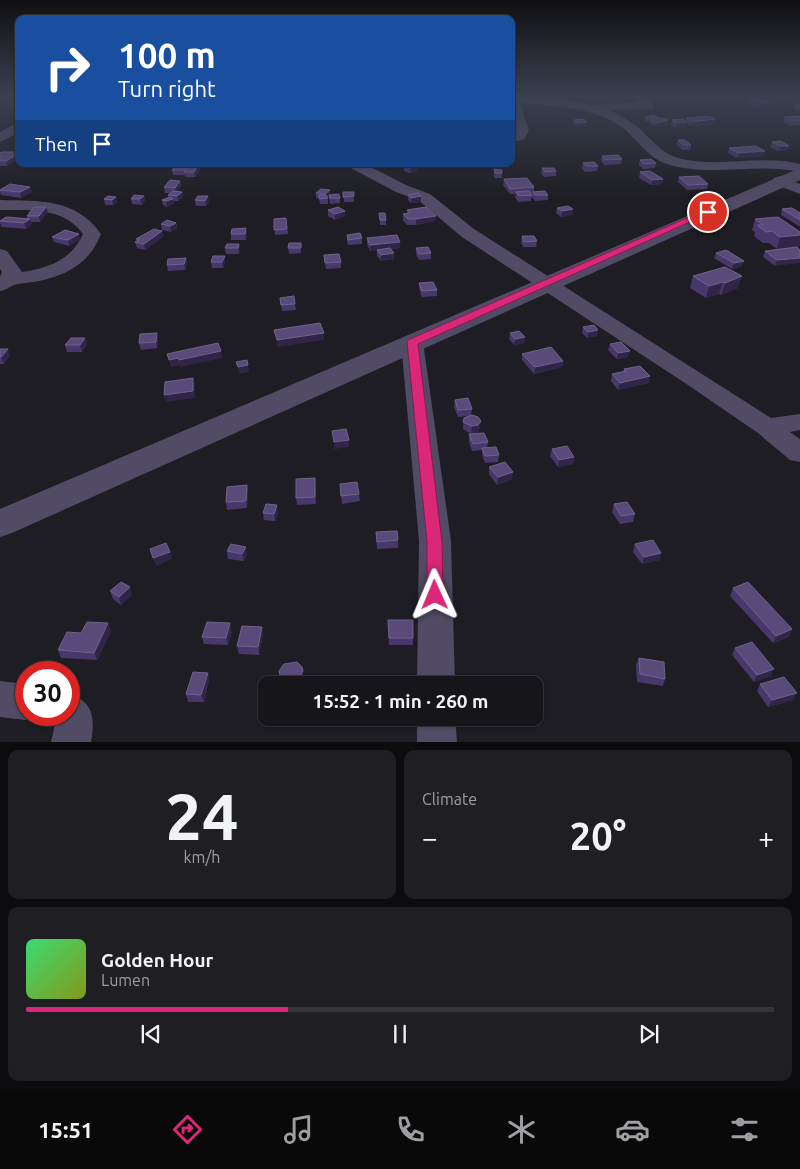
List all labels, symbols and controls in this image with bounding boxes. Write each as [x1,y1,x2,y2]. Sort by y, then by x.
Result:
icon: right [35,35,100,100]
text: 100 m [118,35,216,75]
text: Turn right [118,76,216,101]
icon: arrive [88,130,116,158]
text: Then [35,133,78,155]
pin [687,191,729,233]
icon: arrive [694,198,722,226]
position arrow [408,568,460,620]
speed limit sign: 30 [15,661,80,726]
text: 15:52 · 1 min · 260 m [313,690,488,712]
text: 24 [165,779,239,852]
text: Climate [422,790,477,808]
text: 20° [570,815,626,857]
text: − [422,822,438,853]
text: + [758,822,774,853]
text: km/h [184,848,220,866]
text: Golden Hour [101,949,213,971]
text: Lumen [101,971,150,989]
icon: previous [137,1020,165,1048]
icon: pause [386,1020,414,1048]
icon: next [635,1020,663,1048]
icon: directions [170,1112,205,1147]
icon: music [281,1112,316,1147]
icon: phone [393,1112,428,1147]
icon: climate [504,1112,539,1147]
icon: car [615,1112,650,1147]
icon: filters [727,1112,762,1147]
text: 15:51 [38,1117,93,1142]

